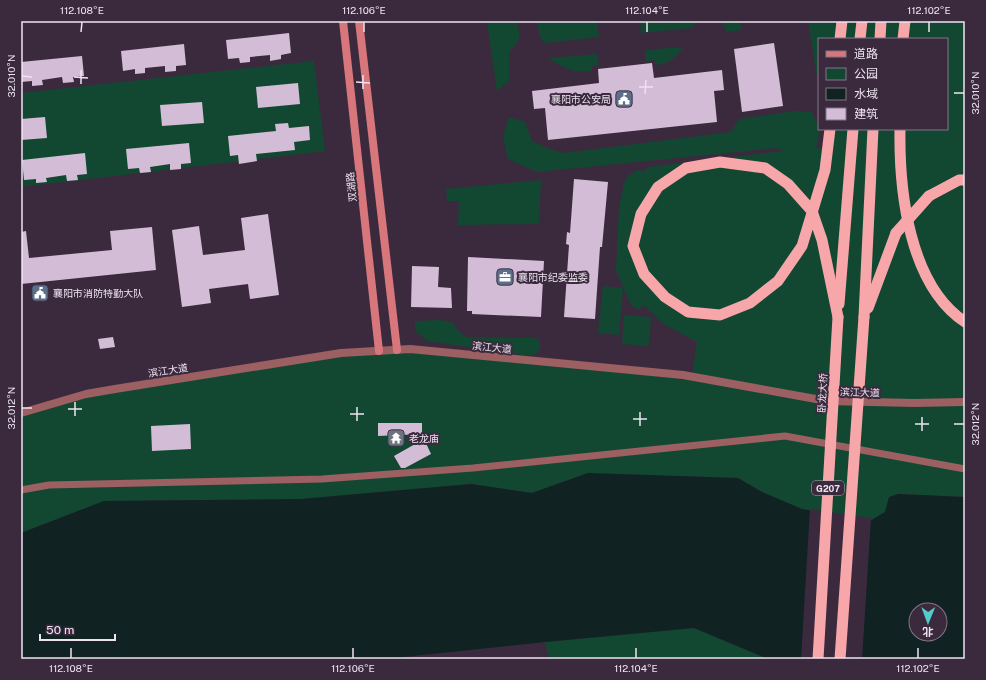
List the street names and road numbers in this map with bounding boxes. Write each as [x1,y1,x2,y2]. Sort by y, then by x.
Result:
street label: 双湖路 [343,171,359,203]
street label: 滨江大道 [471,339,513,355]
street label: 滨江大道 [147,361,189,379]
street label: 卧龙大桥 [815,373,829,413]
street label: 滨江大道 [840,385,880,399]
road number: G207 [812,481,844,495]

